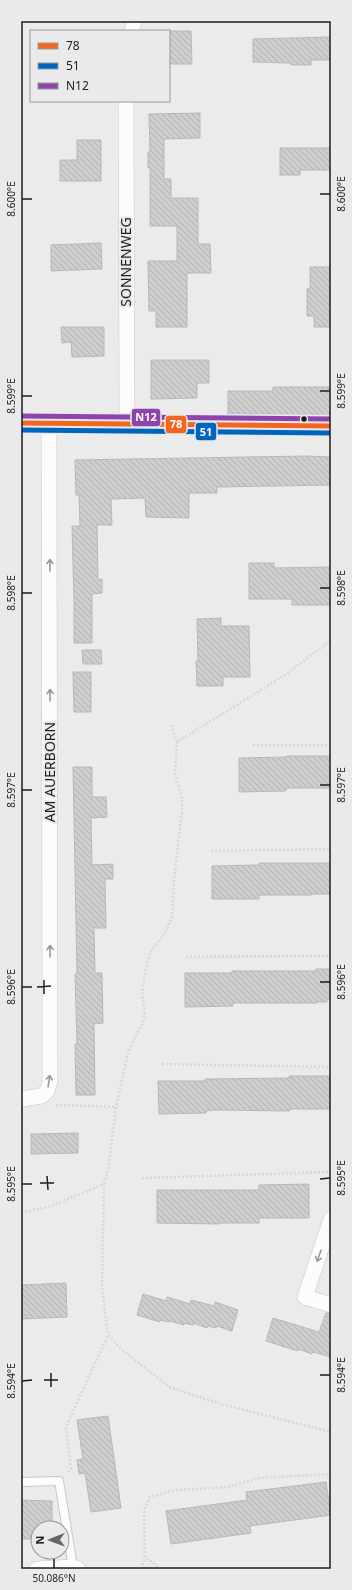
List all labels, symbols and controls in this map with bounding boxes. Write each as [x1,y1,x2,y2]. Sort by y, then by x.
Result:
legend [30,30,170,102]
text: 78 [66,37,80,54]
text: 51 [66,57,80,74]
text: N12 [66,77,89,94]
text: 8.600°E [334,176,348,212]
text: 8.600°E [4,181,18,217]
street label: SONNENWEG [116,217,135,307]
text: 8.599°E [334,373,348,409]
text: 8.599°E [4,378,18,414]
line badge: N12 [131,408,161,427]
text: N12 [135,409,157,424]
unlabelled marker [299,414,309,424]
line badge: 78 [165,415,187,434]
text: 78 [170,416,182,431]
line badge: 51 [195,422,217,441]
text: 51 [200,424,212,439]
one-way arrow [46,559,54,572]
text: 8.598°E [334,570,348,606]
text: 8.598°E [4,575,18,611]
one-way arrow [46,689,54,702]
street label: AM AUERBORN [40,722,59,822]
text: 8.597°E [334,767,348,803]
text: 8.597°E [4,772,18,808]
one-way arrow [46,945,54,958]
text: 8.596°E [334,964,348,1000]
text: 8.596°E [4,969,18,1005]
one-way arrow [45,1075,53,1088]
text: 8.595°E [334,1160,348,1196]
text: 8.595°E [4,1166,18,1202]
one-way arrow [314,1250,322,1262]
text: 8.594°E [334,1357,348,1393]
text: 8.594°E [4,1363,18,1399]
north arrow [30,1520,70,1560]
text: N [32,1536,47,1545]
text: 50.086°N [32,1571,76,1585]

